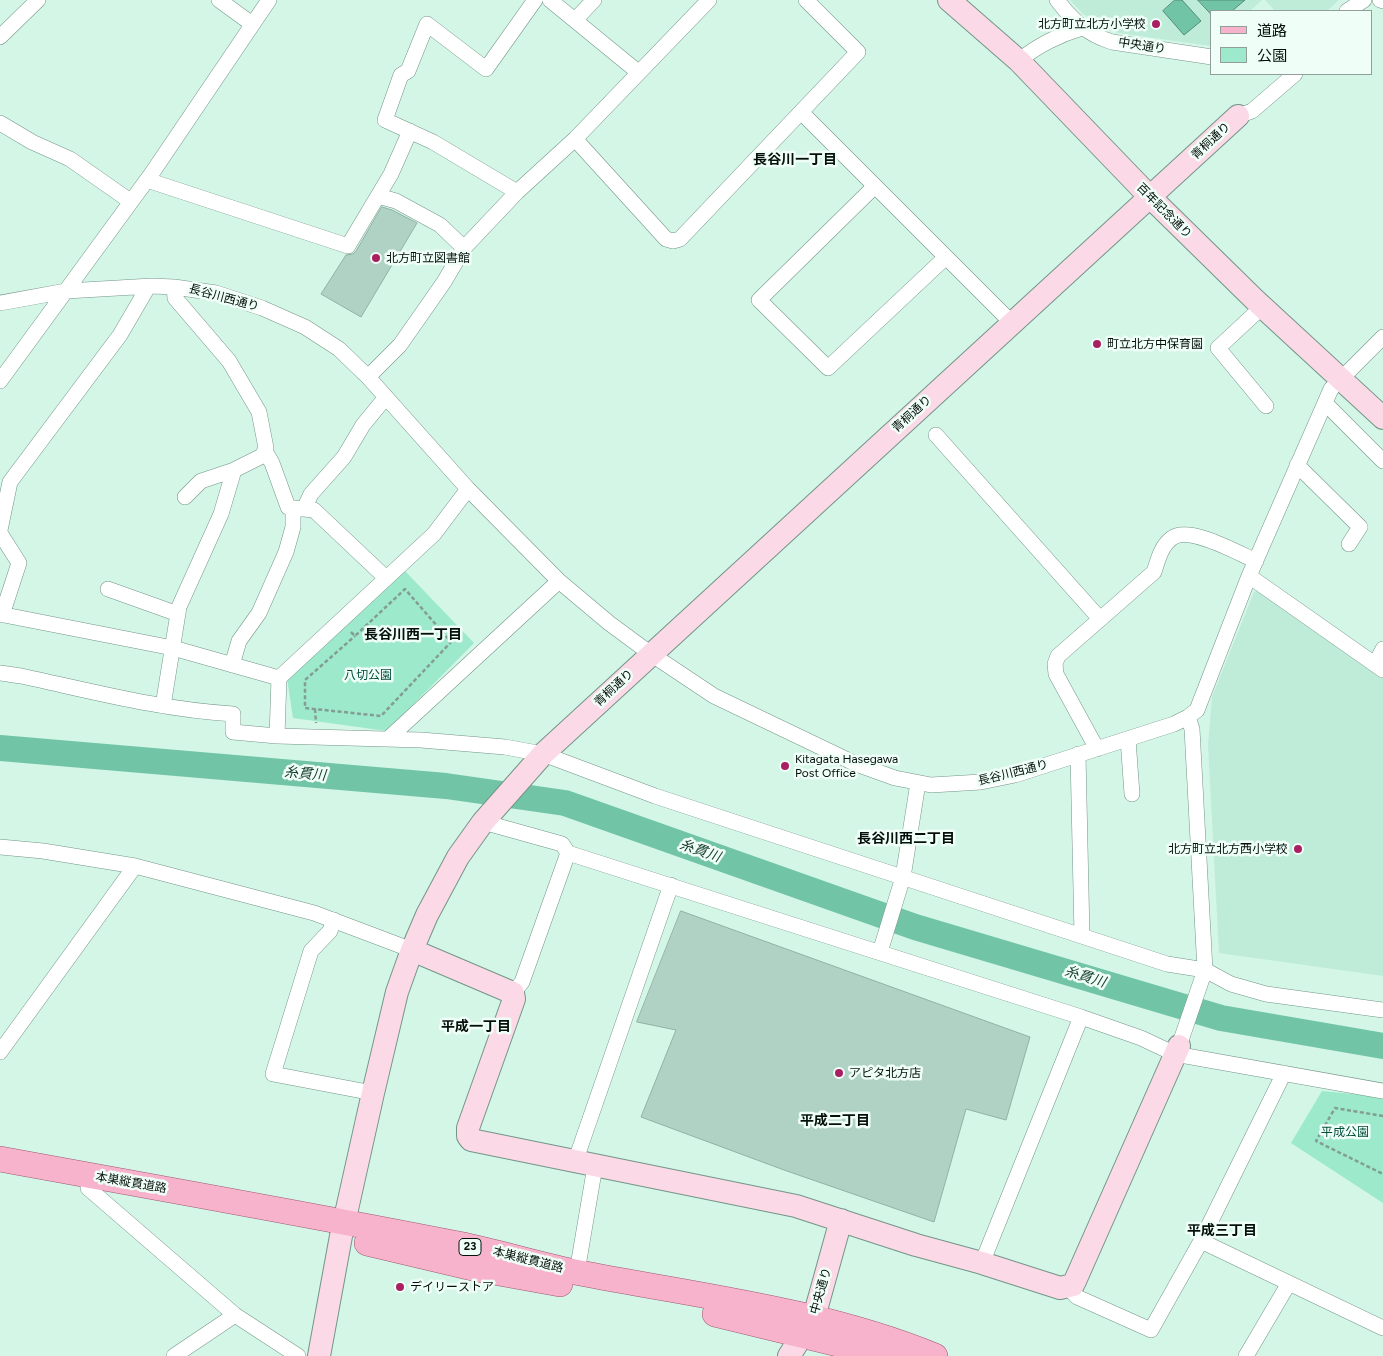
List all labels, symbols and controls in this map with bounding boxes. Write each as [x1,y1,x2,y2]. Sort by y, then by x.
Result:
legend [1210,10,1373,75]
place label: 北方町立北方小学校 [1038,17,1146,31]
marker: 北方町立北方小学校 [1150,18,1162,30]
text: 道路 [1257,22,1287,40]
street label: 中央通り [1117,35,1167,57]
text: 公園 [1257,47,1287,65]
street label: 青桐通り [1189,119,1233,163]
district label: 長谷川一丁目 [753,152,837,168]
street label: 百年記念通り [1133,180,1195,242]
place label: 北方町立図書館 [386,251,470,265]
marker: 北方町立図書館 [370,252,382,264]
street label: 長谷川西通り [187,282,261,314]
place label: 町立北方中保育園 [1107,337,1203,351]
marker: 町立北方中保育園 [1091,338,1103,350]
street label: 青桐通り [889,393,935,435]
district label: 長谷川西一丁目 [364,627,462,643]
street label: 青桐通り [592,666,636,710]
park label: 八切公園 [344,668,392,682]
place label: Kitagata Hasegawa Post Office [795,752,898,780]
street label: 長谷川西通り [976,757,1050,789]
marker: Kitagata Hasegawa Post Office [779,760,791,772]
water label: 糸貫川 [283,764,327,784]
district label: 長谷川西二丁目 [857,831,955,847]
water label: 糸貫川 [677,836,723,866]
place label: 北方町立北方西小学校 [1168,842,1288,856]
marker: 北方町立北方西小学校 [1292,843,1304,855]
water label: 糸貫川 [1062,963,1108,991]
district label: 平成一丁目 [441,1019,511,1035]
place label: アピタ北方店 [849,1066,921,1080]
marker: アピタ北方店 [833,1067,845,1079]
district label: 平成二丁目 [800,1113,870,1129]
park label: 平成公園 [1321,1125,1369,1139]
street label: 本巣縦貫道路 [94,1170,168,1196]
district label: 平成三丁目 [1187,1223,1257,1239]
road number: 23 [459,1238,481,1256]
street label: 本巣縦貫道路 [491,1244,565,1276]
street label: 中央通り [807,1266,835,1316]
place label: デイリーストア [410,1280,494,1294]
marker: デイリーストア [394,1281,406,1293]

